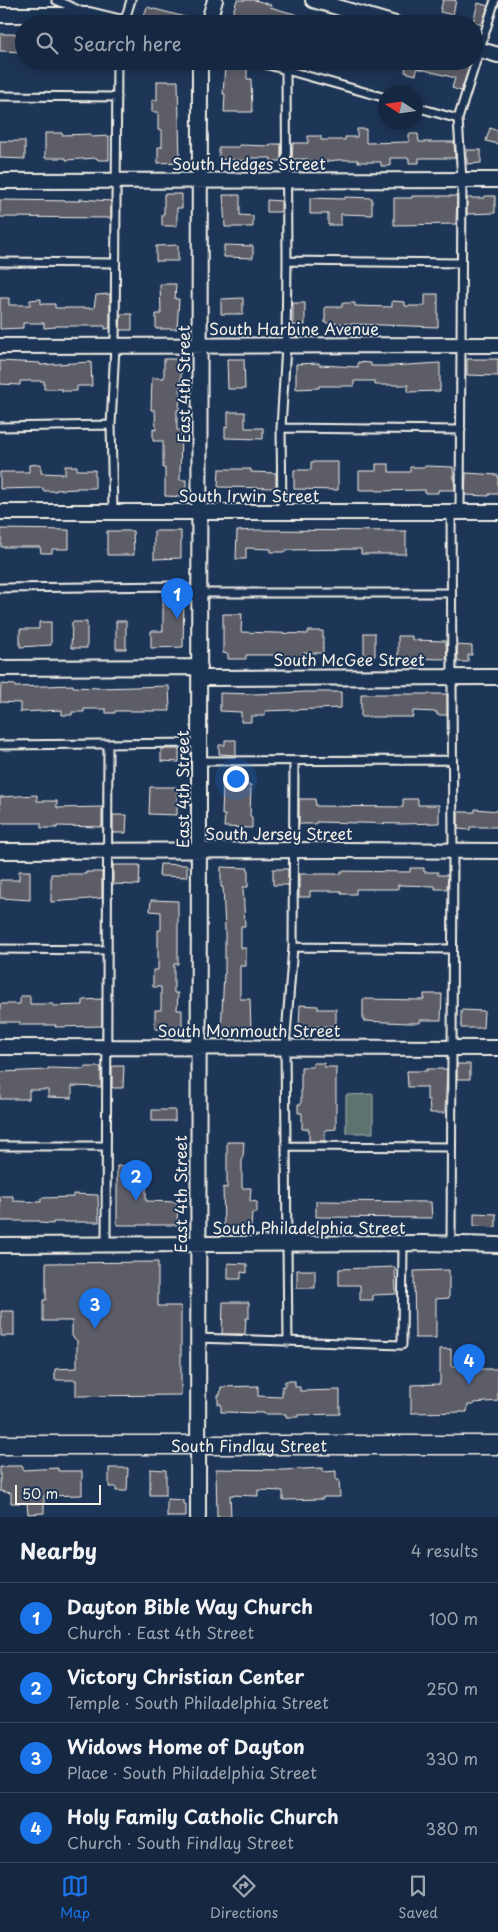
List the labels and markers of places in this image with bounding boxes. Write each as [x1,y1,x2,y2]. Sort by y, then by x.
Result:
pin: 1 [161,578,193,619]
pin: 2 [120,1160,152,1201]
pin: 3 [79,1288,111,1329]
pin: 4 [453,1344,485,1385]

